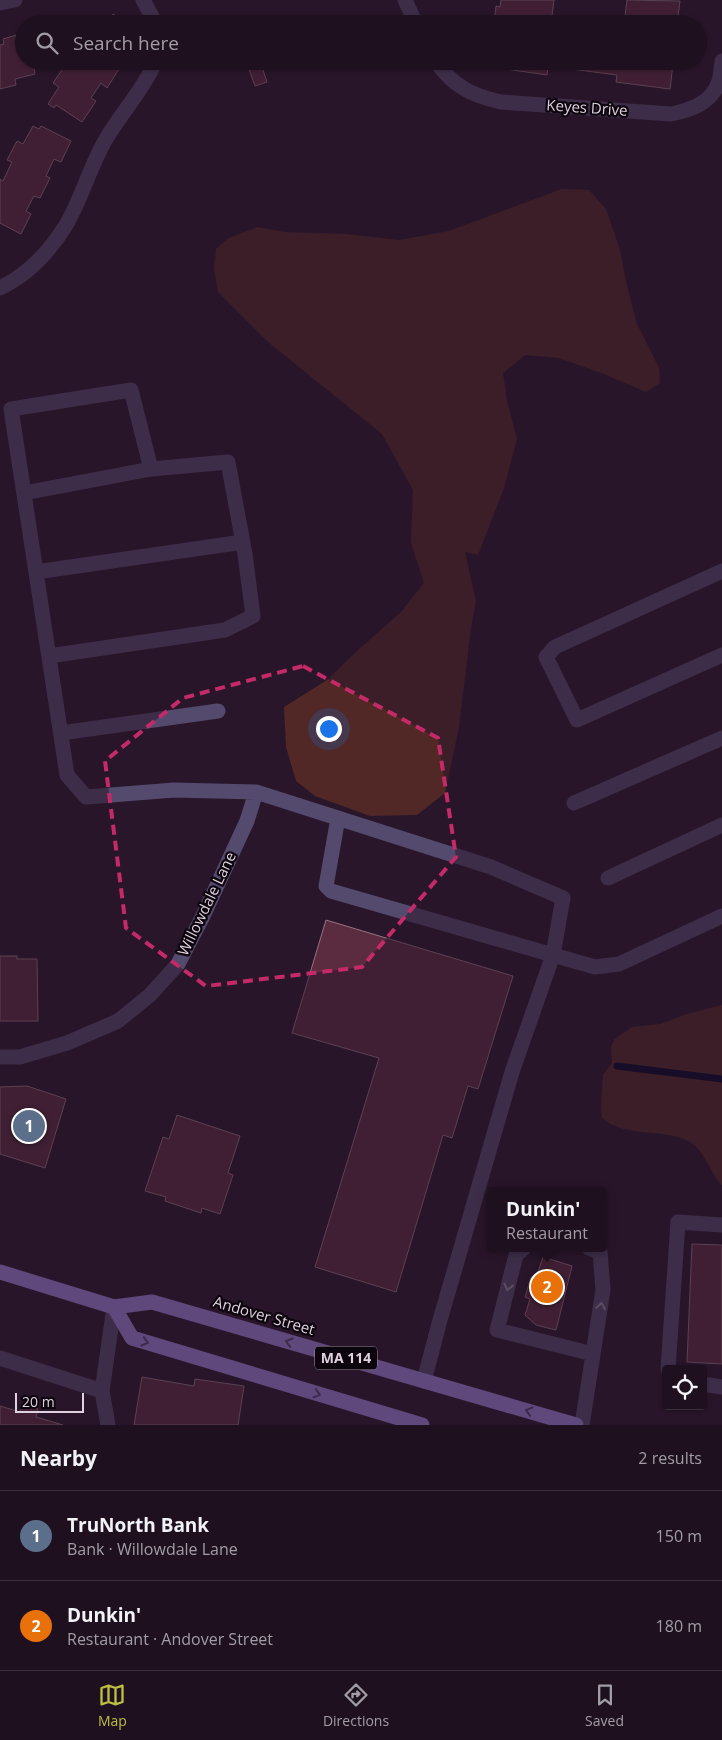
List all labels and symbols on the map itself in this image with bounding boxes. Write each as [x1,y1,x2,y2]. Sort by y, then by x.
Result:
street label: Keyes Drive [546,94,628,120]
your location [316,716,342,742]
street label: Willowdale Lane [172,848,240,959]
pin: 1 [13,1107,45,1145]
pin: 2 [531,1268,563,1306]
one-way arrow [503,1283,514,1292]
street label: Andover Street [211,1291,317,1339]
one-way arrow [595,1302,605,1311]
one-way arrow [140,1337,148,1347]
one-way arrow [285,1337,294,1347]
road number: MA 114 [315,1346,377,1370]
one-way arrow [312,1388,321,1398]
scale bar [15,1390,84,1413]
one-way arrow [526,1407,534,1417]

